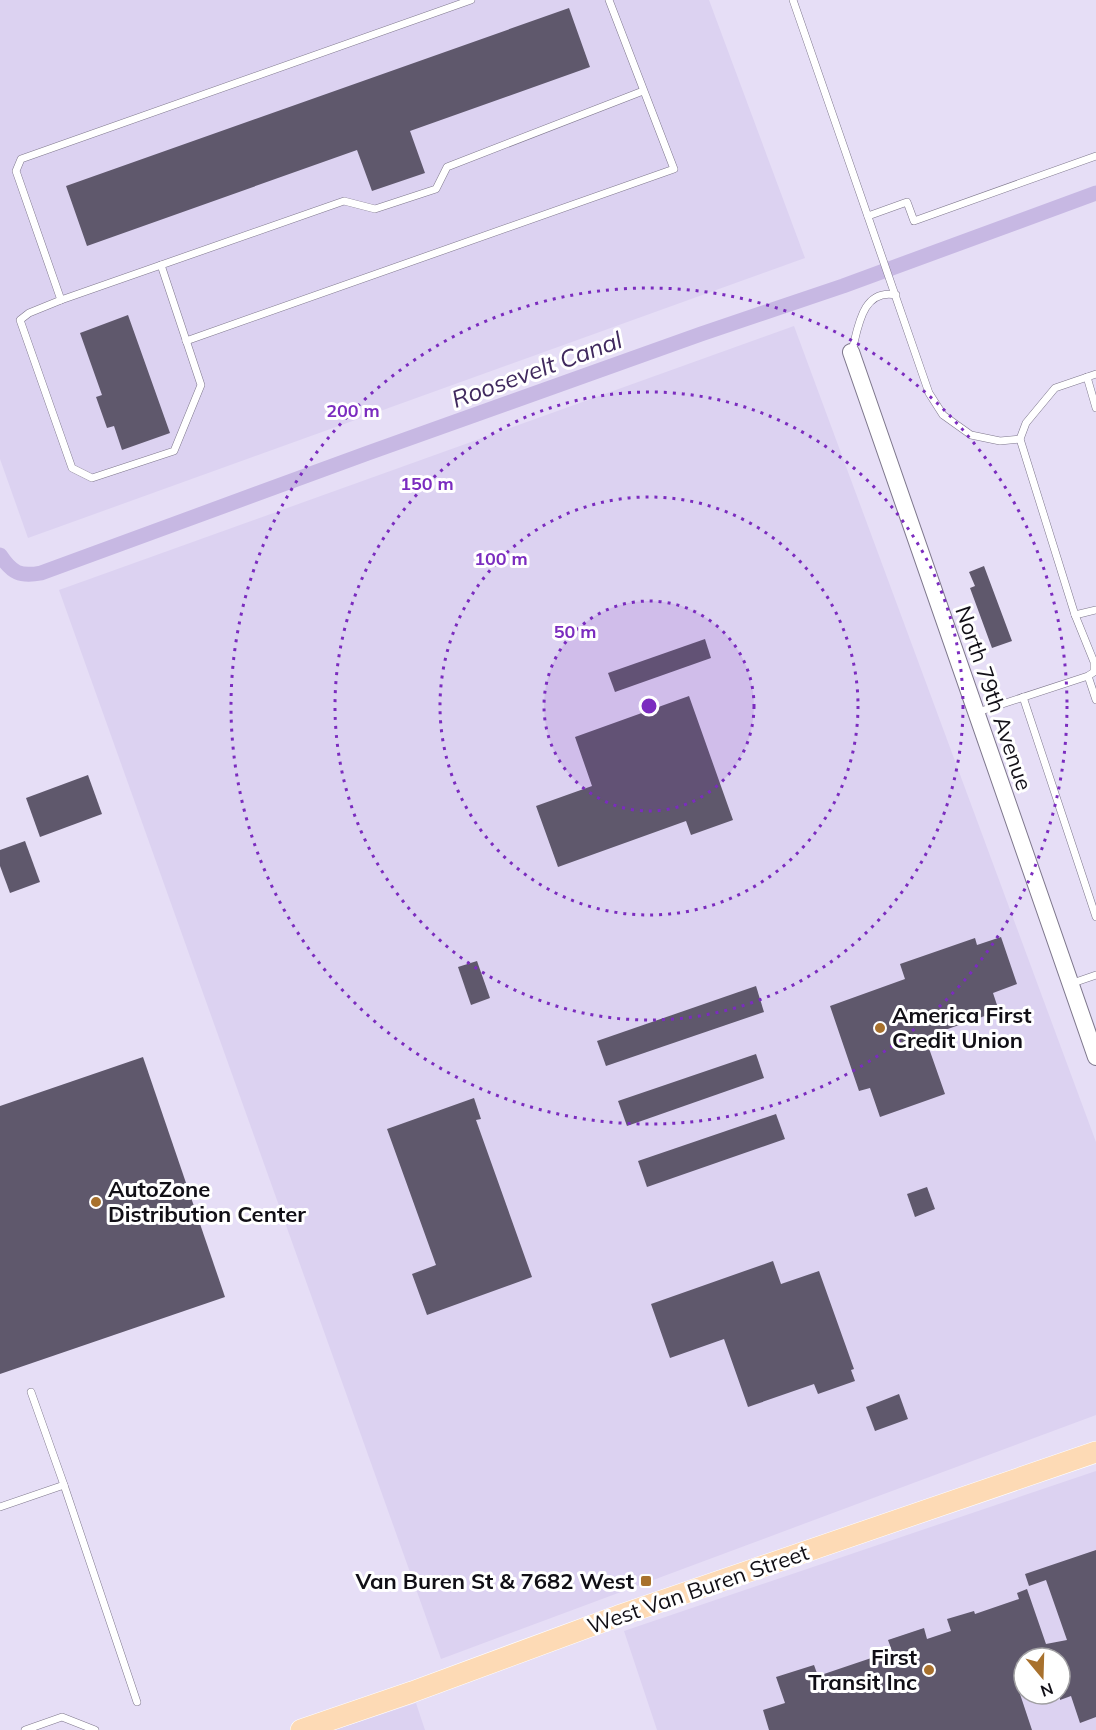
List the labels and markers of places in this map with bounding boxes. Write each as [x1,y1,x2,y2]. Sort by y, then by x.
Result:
centre of rings [639,696,659,716]
place label: America First Credit Union [892,1001,1032,1054]
marker: America First Credit Union [873,1021,887,1035]
place label: AutoZone Distribution Center [108,1175,306,1228]
marker: AutoZone Distribution Center [89,1195,103,1209]
place label: Van Buren St & 7682 West [354,1567,634,1595]
marker: Van Buren St & 7682 West [639,1574,653,1588]
place label: First Transit Inc [808,1643,917,1696]
marker: First Transit Inc [922,1663,936,1677]

